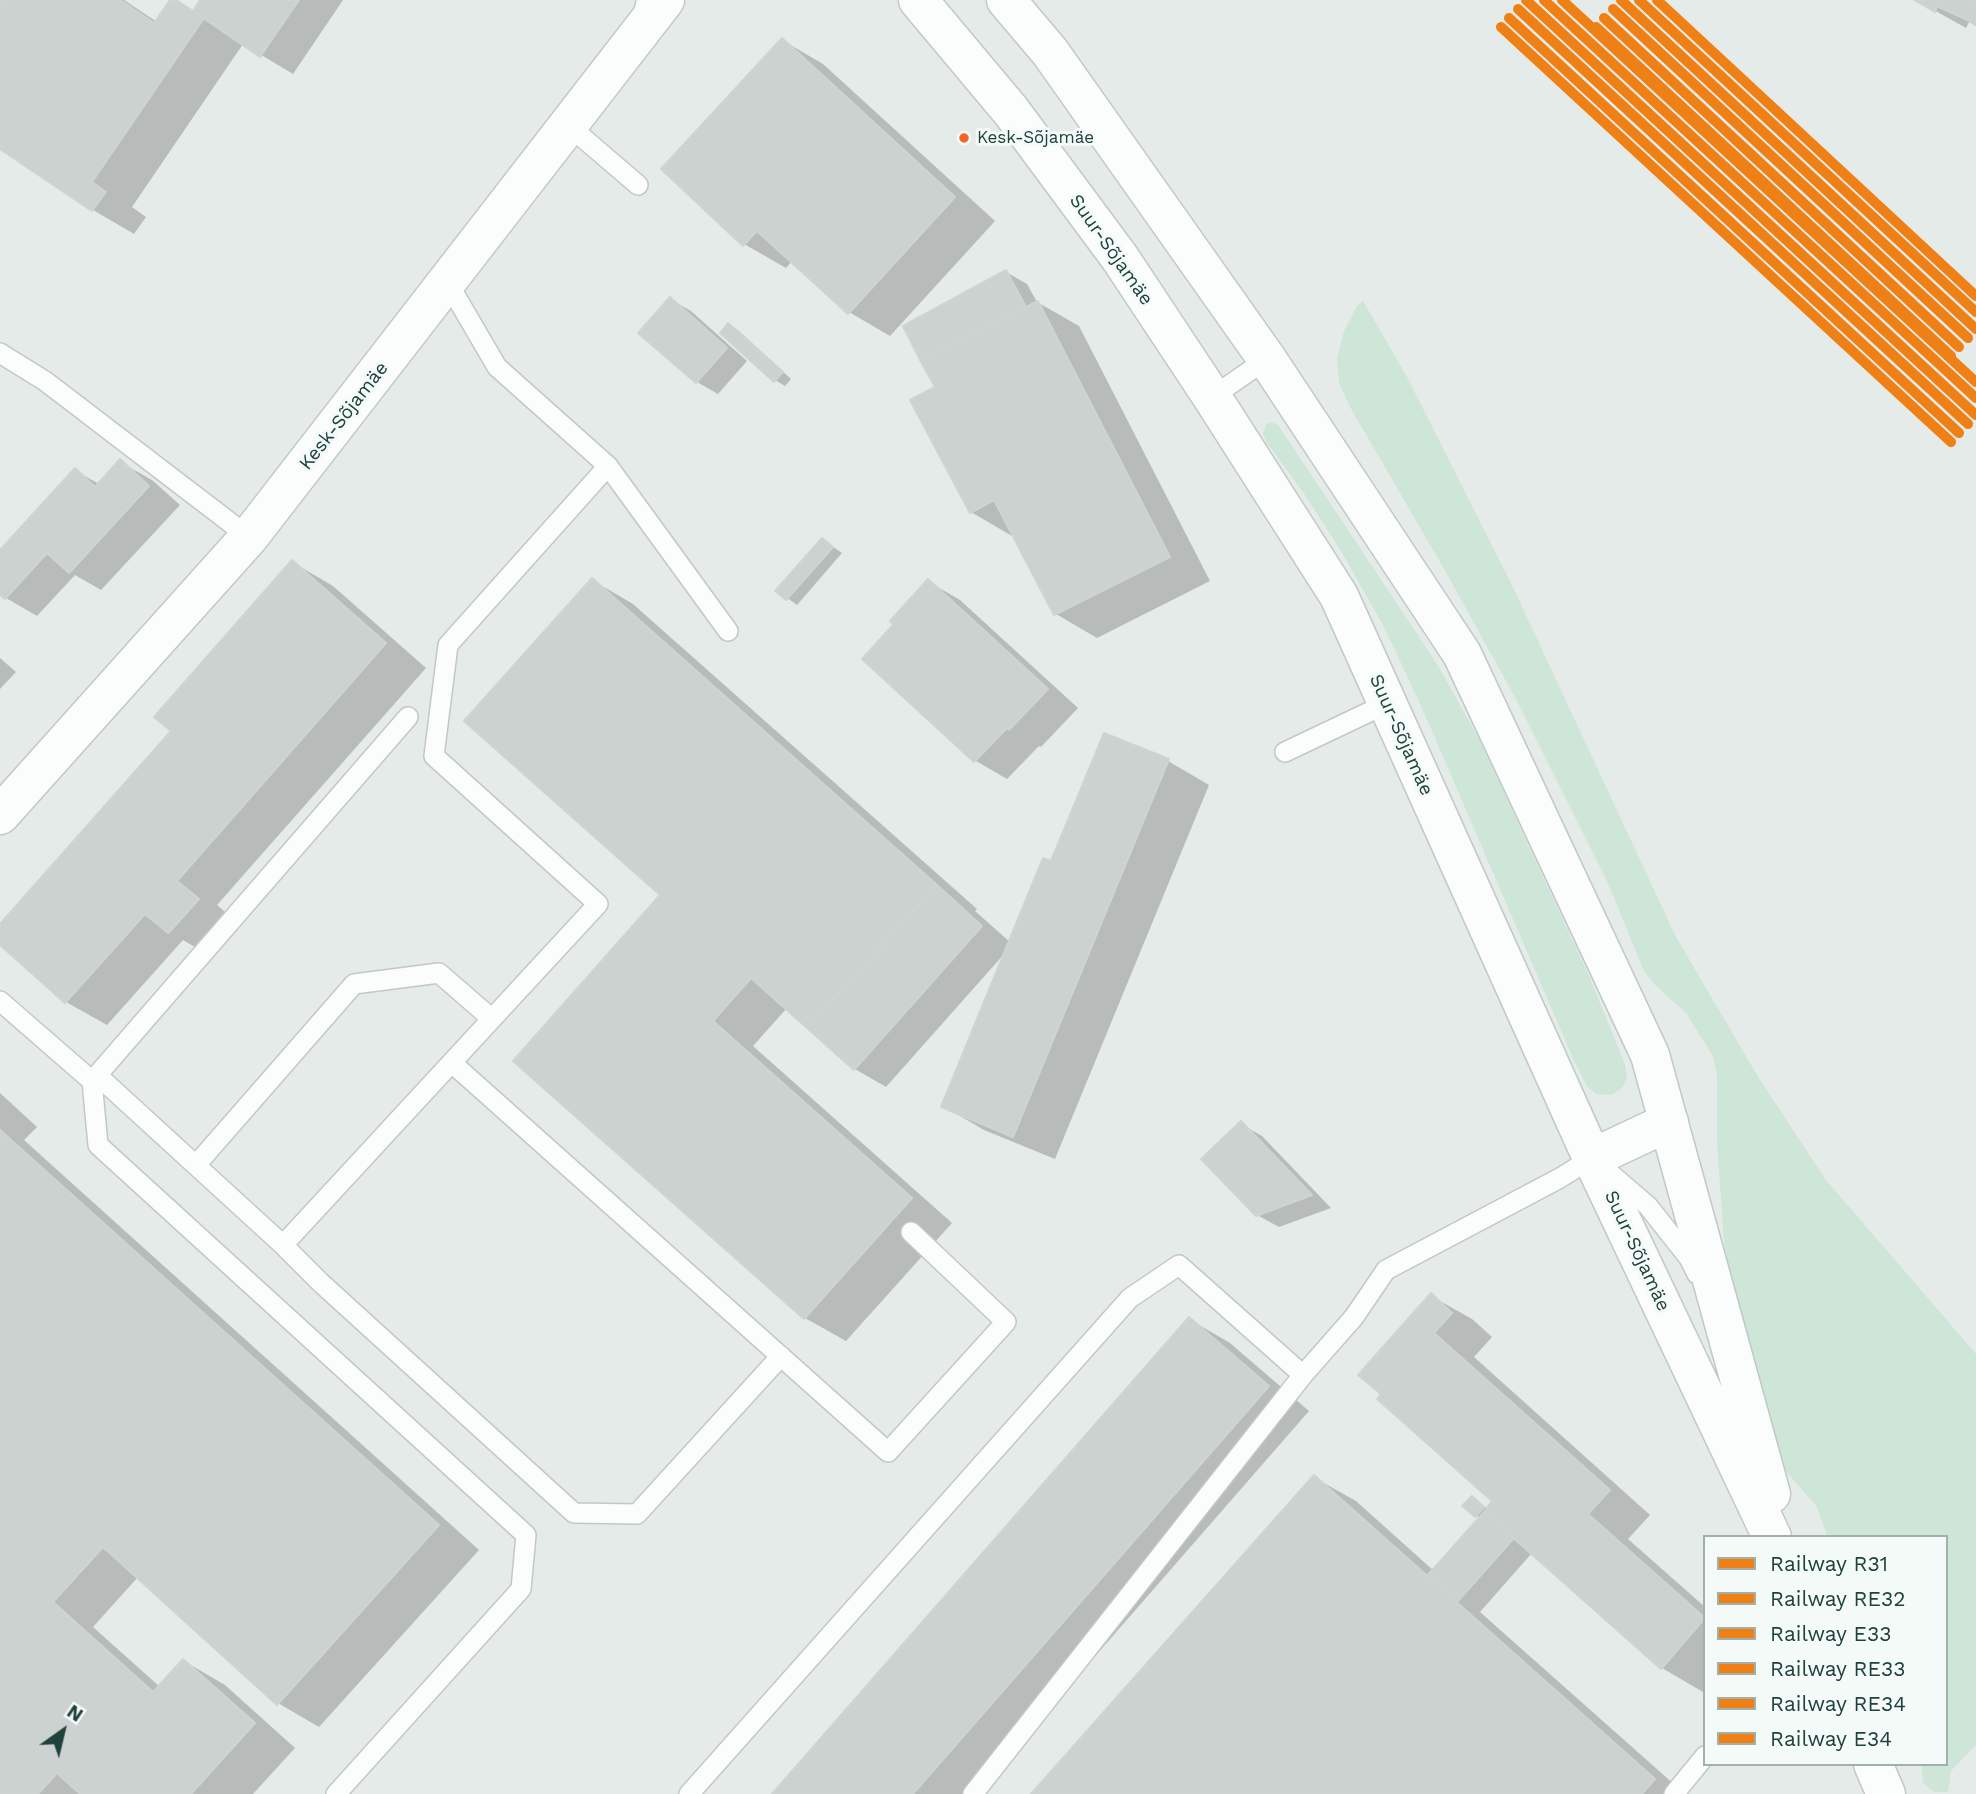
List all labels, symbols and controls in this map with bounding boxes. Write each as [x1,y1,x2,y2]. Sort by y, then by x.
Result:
place label: Kesk-Sõjamäe [977,128,1094,148]
marker: Kesk-Sõjamäe [957,131,971,145]
street label: Suur-Sõjamäe [1064,190,1158,310]
street label: Kesk-Sõjamäe [295,357,393,475]
street label: Suur-Sõjamäe [1364,671,1438,799]
street label: Suur-Sõjamäe [1599,1187,1675,1315]
legend [1703,1535,1948,1766]
text: Railway R31 [1770,1551,1888,1576]
text: Railway RE32 [1770,1586,1905,1611]
text: Railway E33 [1770,1621,1891,1646]
text: Railway RE33 [1770,1656,1905,1681]
text: Railway RE34 [1770,1691,1906,1716]
north arrow [28,1696,98,1766]
text: N [63,1700,87,1727]
text: Railway E34 [1770,1726,1892,1751]

